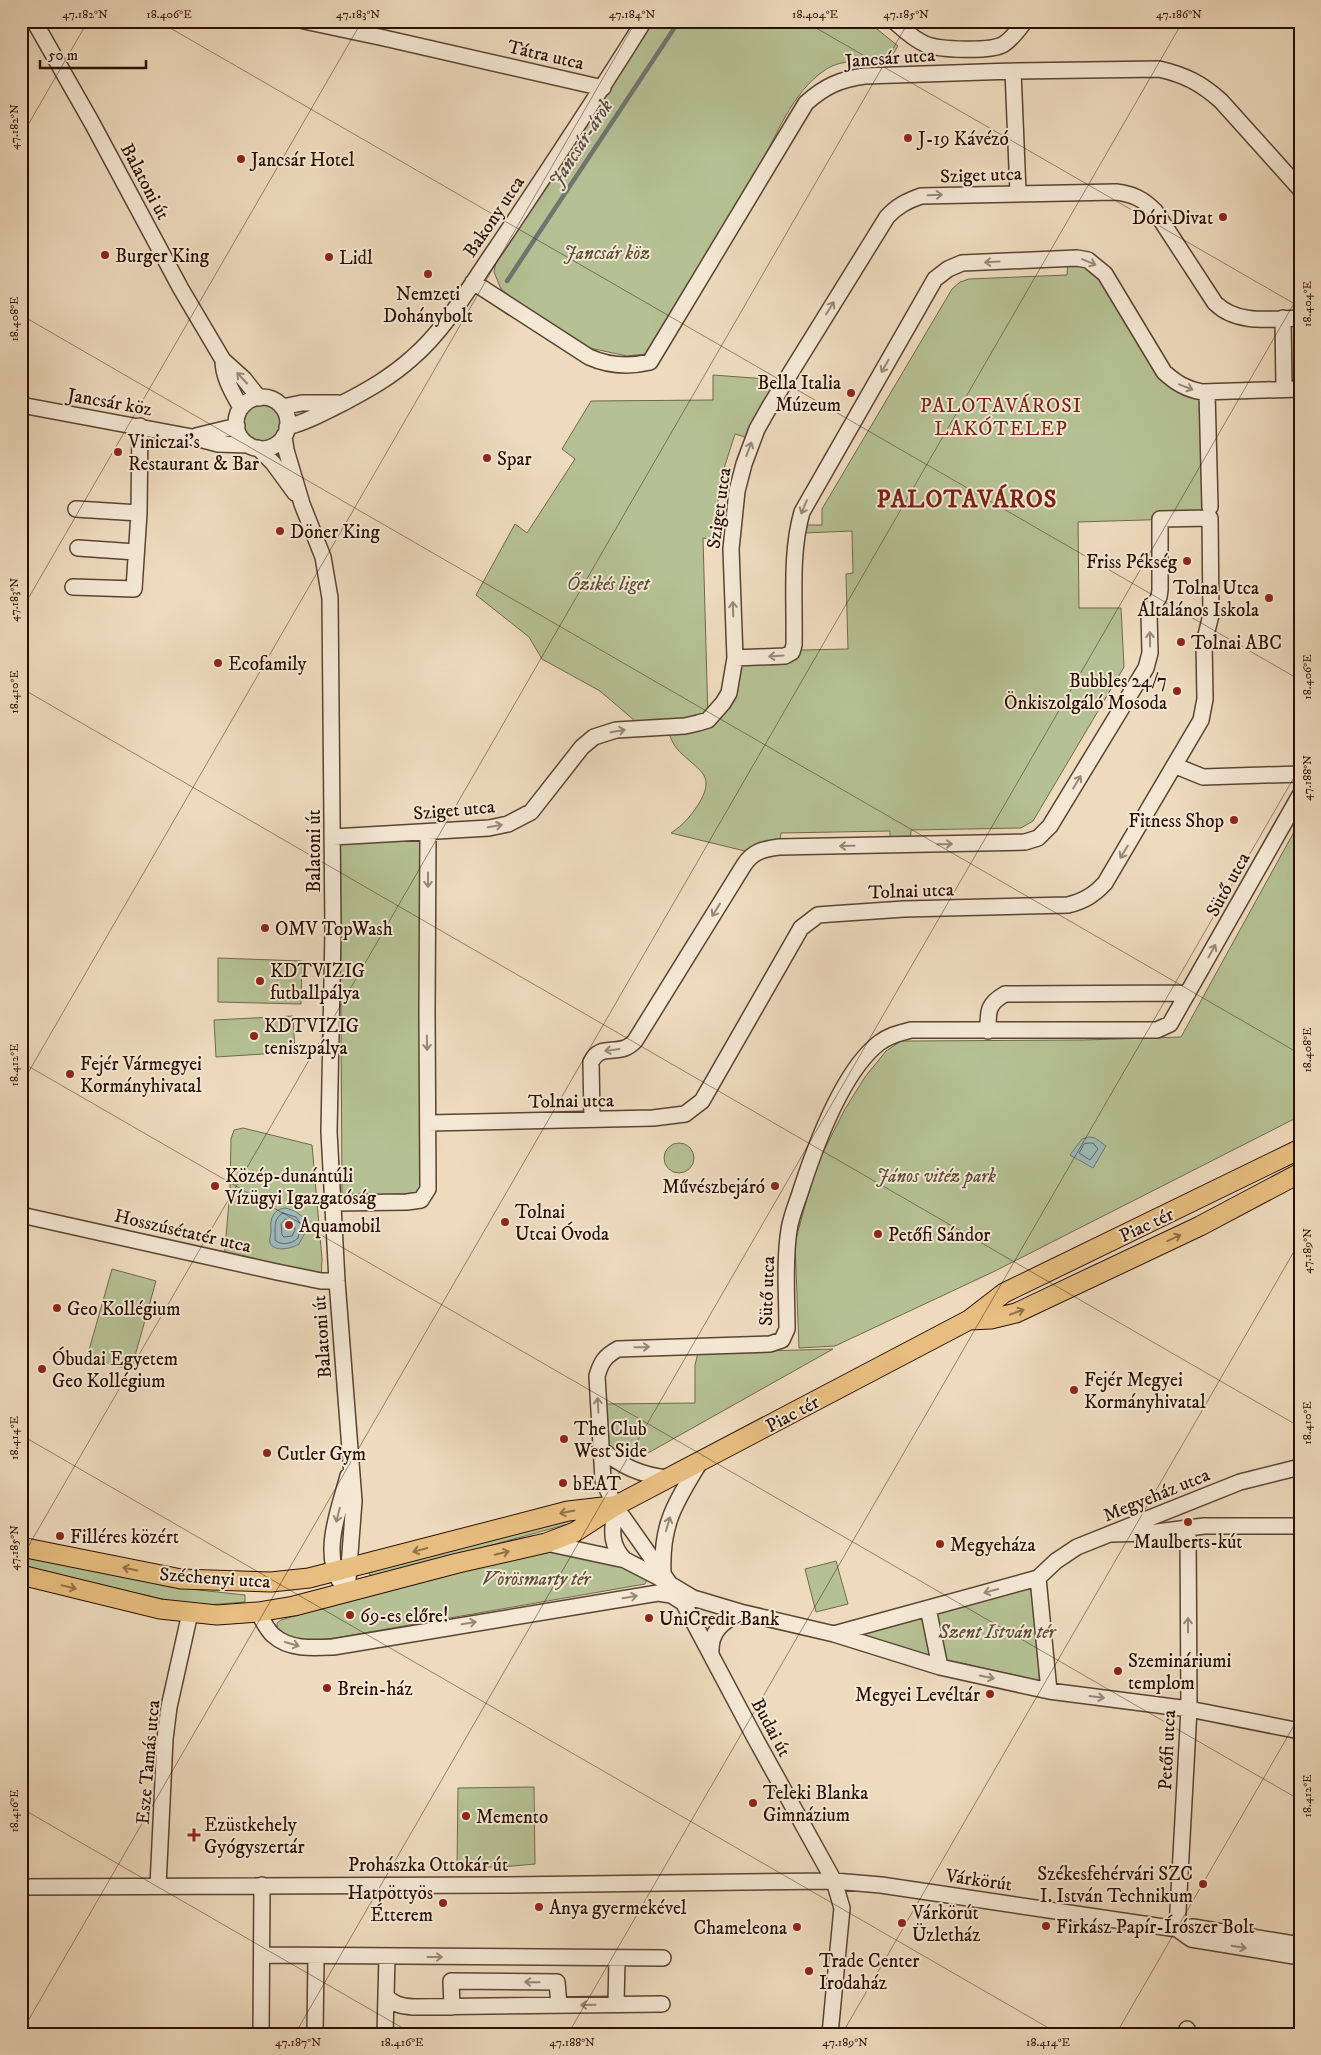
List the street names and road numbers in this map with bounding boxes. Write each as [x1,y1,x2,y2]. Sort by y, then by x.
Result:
street label: Tátra utca [505,35,586,75]
street label: Jancsár utca [842,44,936,73]
street label: Balatoni út [115,140,174,224]
street label: Sziget utca [940,163,1022,188]
street label: Bakony utca [459,172,530,262]
street label: Jancsár köz [64,383,154,421]
street label: Sziget utca [702,466,737,550]
street label: Sziget utca [412,795,496,826]
street label: Balatoni út [303,809,326,893]
street label: Sütő utca [1201,849,1255,921]
street label: Tolnai utca [868,879,954,904]
street label: Tolnai utca [528,1089,614,1114]
street label: Piac tér [1116,1203,1177,1248]
street label: Hosszúsétatér utca [112,1205,253,1258]
street label: Sütő utca [755,1256,780,1326]
street label: Balatoni út [308,1295,337,1379]
street label: Piac tér [762,1391,823,1438]
street label: Megyeház utca [1100,1464,1213,1527]
street label: Széchenyi utca [159,1563,271,1594]
street label: Budai út [746,1694,796,1761]
street label: Esze Tamás utca [132,1699,165,1825]
street label: Petőfi utca [1154,1709,1181,1791]
street label: Prohászka Ottokár út [348,1854,508,1877]
street label: Várkörút [943,1864,1013,1897]

